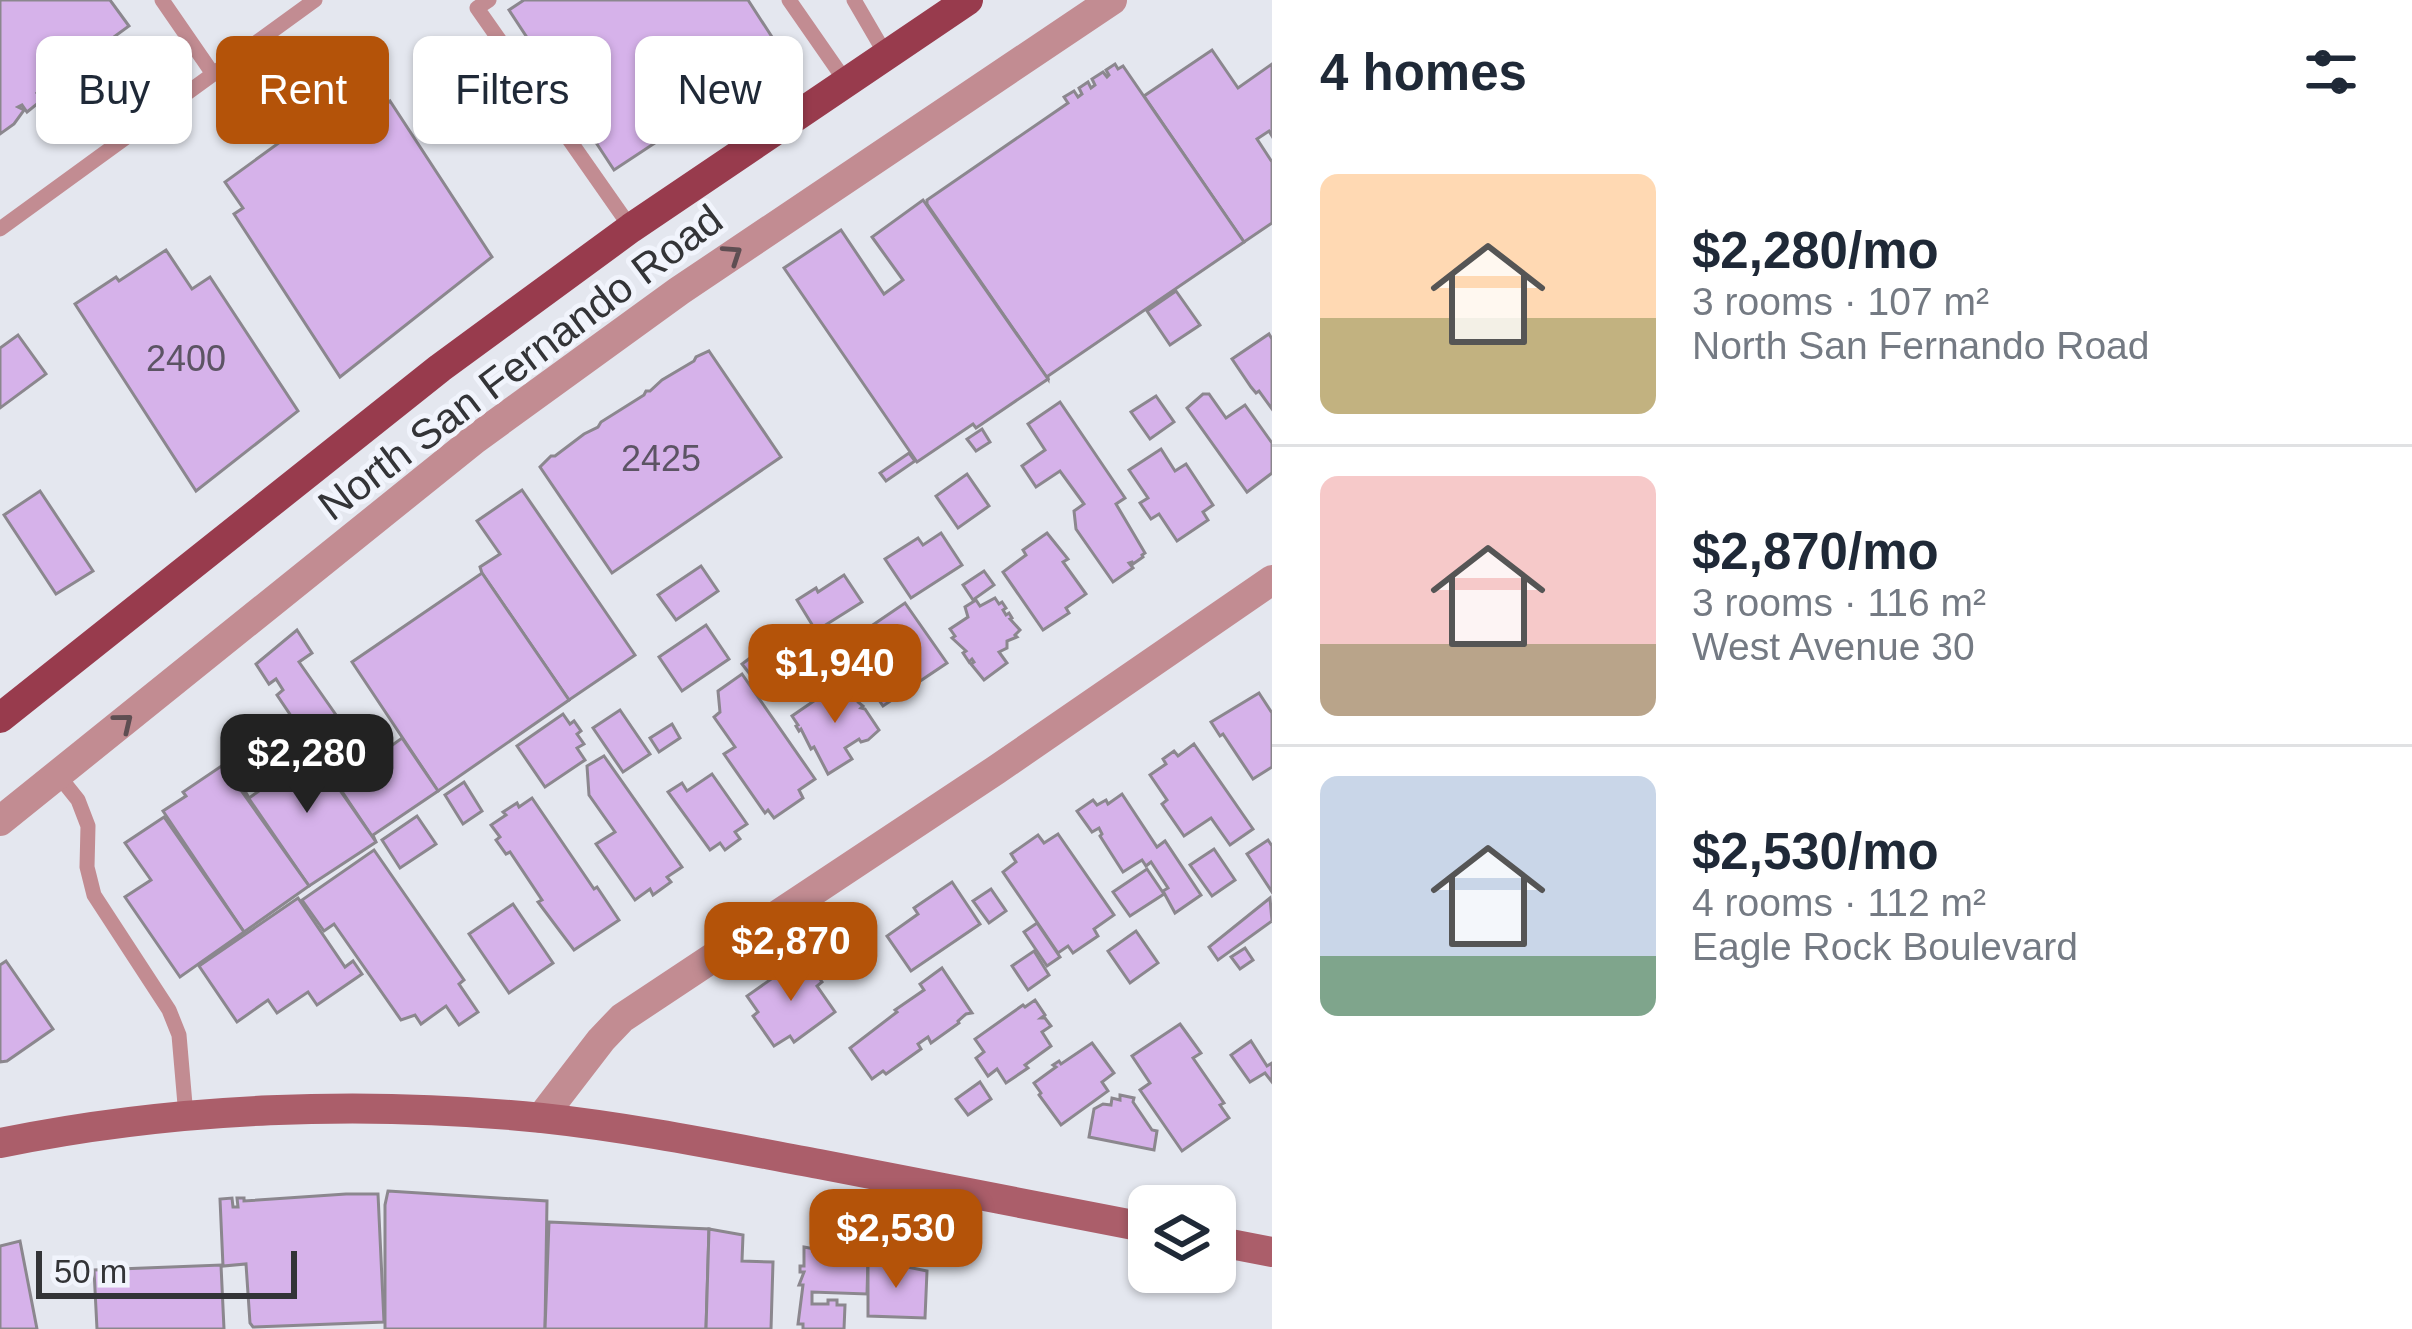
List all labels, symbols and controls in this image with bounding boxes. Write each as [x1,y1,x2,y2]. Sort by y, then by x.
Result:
chip: Buy [36,36,192,144]
chip: Rent [216,36,389,144]
chip: Filters [413,36,611,144]
chip: New [635,36,803,144]
icon: filters [2298,39,2364,105]
text: 4 homes [1320,44,1527,101]
street label: North San Fernando Road [309,195,731,529]
icon: home [1416,222,1560,366]
text: $2,280/mo [1692,222,1939,279]
one-way arrow [720,247,742,269]
text: 3 rooms · 107 m² [1692,280,1989,323]
text: North San Fernando Road [1692,324,2149,367]
house number: 2400 [146,338,226,379]
house number: 2425 [621,438,701,479]
text: $2,870/mo [1692,523,1939,580]
icon: home [1416,524,1560,668]
text: 3 rooms · 116 m² [1692,581,1986,624]
pin: $1,940 [737,624,933,726]
text: West Avenue 30 [1692,625,1975,668]
text: $1,940 [775,641,895,684]
pin: $2,280 [209,714,405,816]
one-way arrow [111,715,133,736]
text: $2,280 [247,731,367,774]
text: $2,530/mo [1692,823,1939,880]
icon: home [1416,824,1560,968]
text: 4 rooms · 112 m² [1692,881,1986,924]
pin: $2,870 [693,902,889,1004]
text: $2,870 [731,919,851,962]
text: Eagle Rock Boulevard [1692,925,2078,968]
map controls [1128,1185,1236,1293]
button: layers [1128,1185,1236,1293]
pin: $2,530 [798,1189,994,1291]
text: $2,530 [836,1206,956,1249]
scale bar [36,1245,297,1298]
text: 50 m [54,1253,127,1290]

